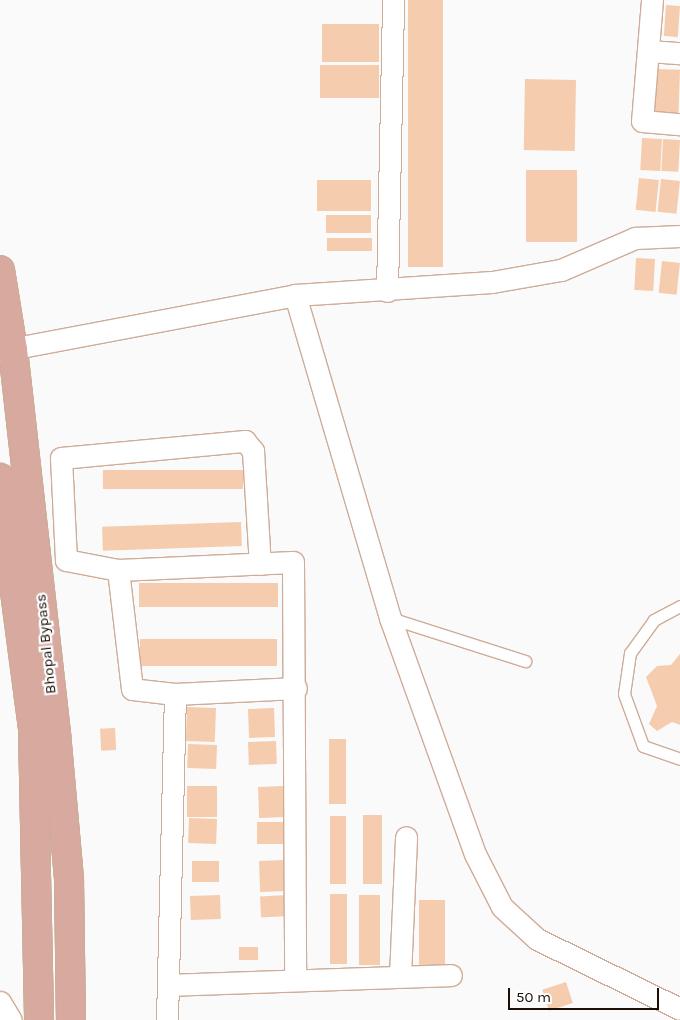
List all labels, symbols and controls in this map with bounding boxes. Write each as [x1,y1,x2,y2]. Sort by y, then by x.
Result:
street label: Bhopal Bypass [32,593,60,695]
scale bar [510,978,661,1010]
text: 50 m [516,988,551,1006]

